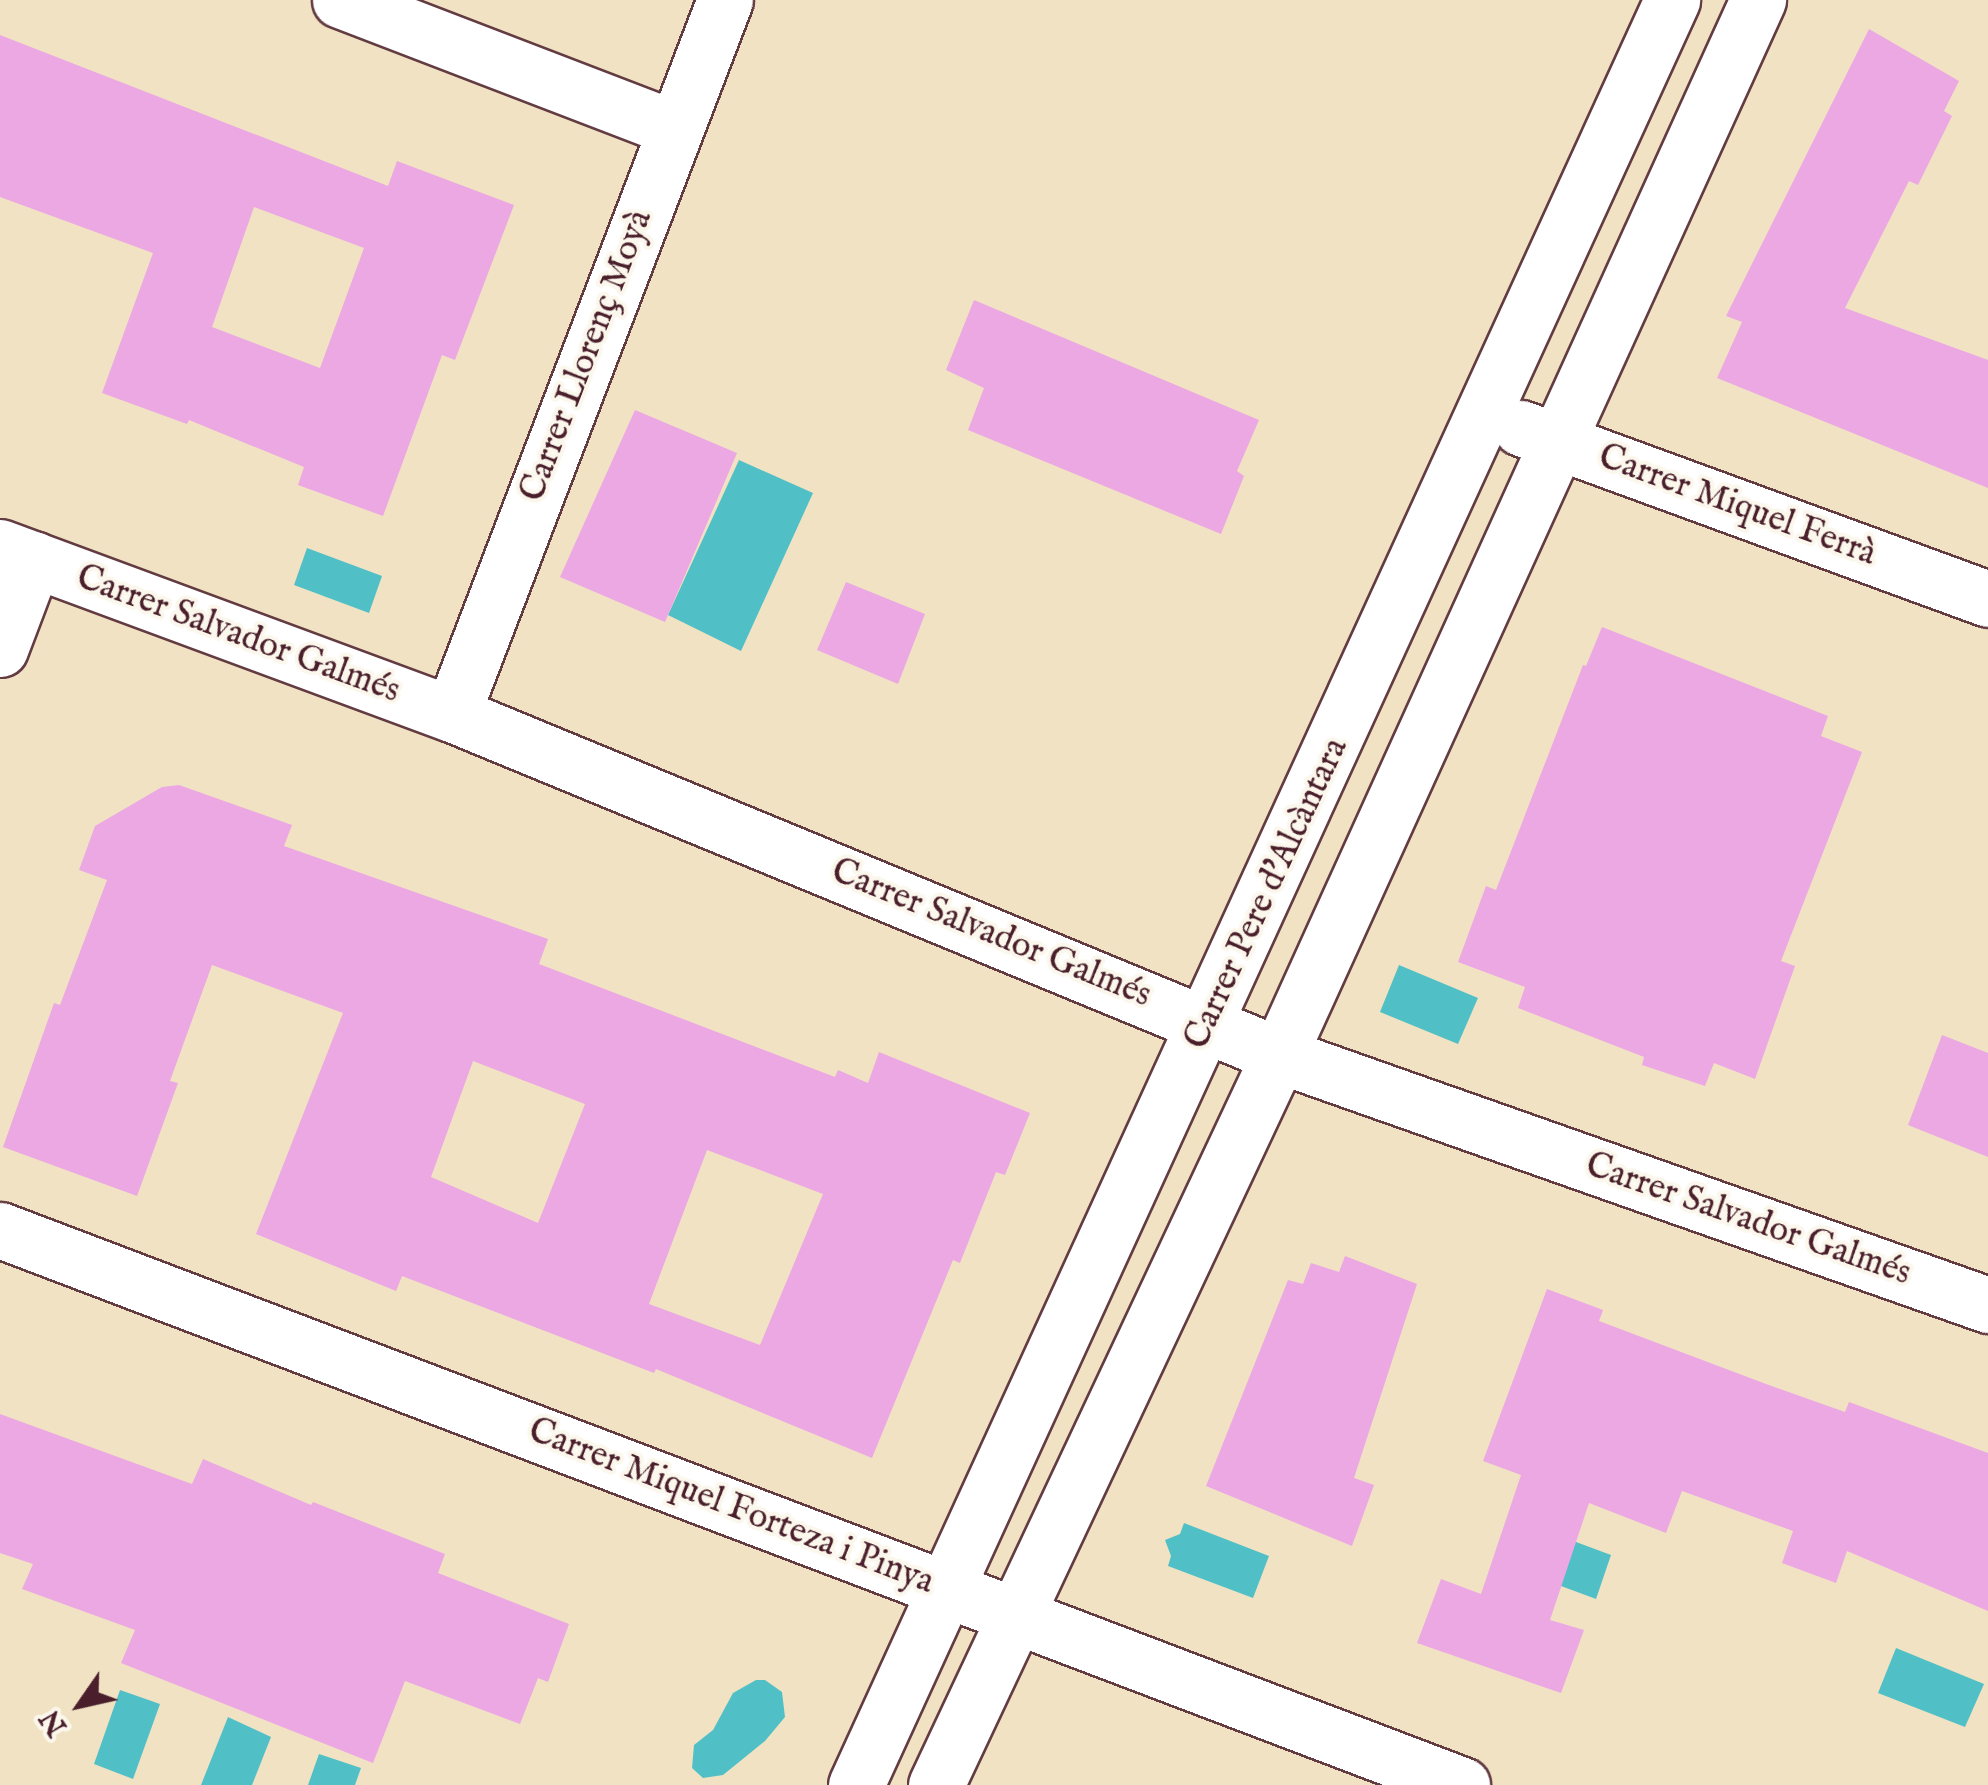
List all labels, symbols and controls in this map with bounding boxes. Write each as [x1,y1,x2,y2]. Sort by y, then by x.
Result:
street label: Carrer Llorenç Moyà [512,204,662,508]
street label: Carrer Miquel Ferrà [1593,436,1881,576]
street label: Carrer Salvador Galmés [71,557,405,713]
street label: Carrer Pere d'Alcàntara [1176,732,1358,1056]
street label: Carrer Salvador Galmés [825,851,1157,1017]
street label: Carrer Salvador Galmés [1580,1145,1916,1295]
street label: Carrer Miquel Forteza i Pinya [522,1410,940,1604]
north arrow [30,1655,130,1755]
text: N [33,1702,76,1742]

